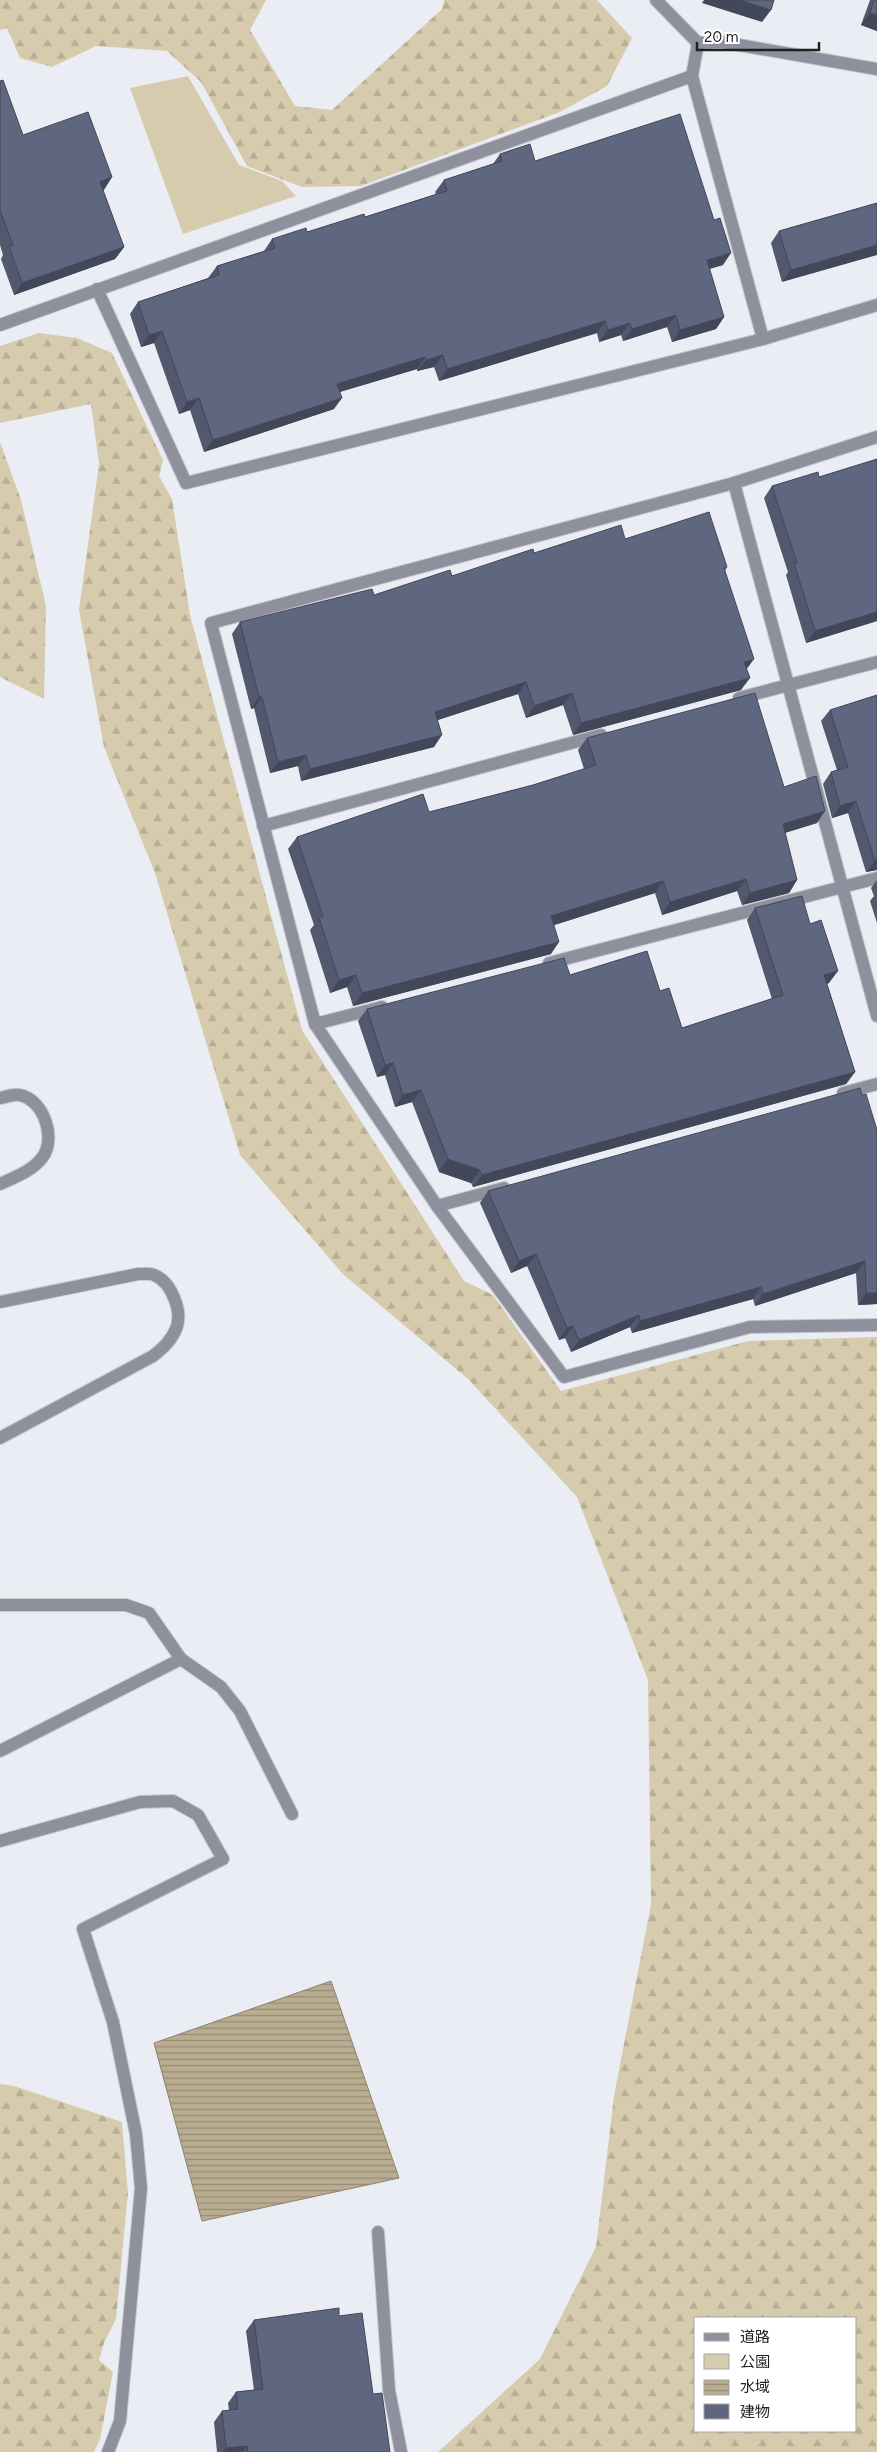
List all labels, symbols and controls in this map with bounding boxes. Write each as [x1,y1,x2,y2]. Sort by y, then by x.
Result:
scale bar [697,20,820,52]
text: 20 m [704,28,738,46]
legend [694,2317,857,2432]
text: 道路 [740,2328,770,2346]
text: 公園 [740,2353,770,2371]
text: 水域 [740,2378,770,2396]
text: 建物 [740,2403,770,2421]

